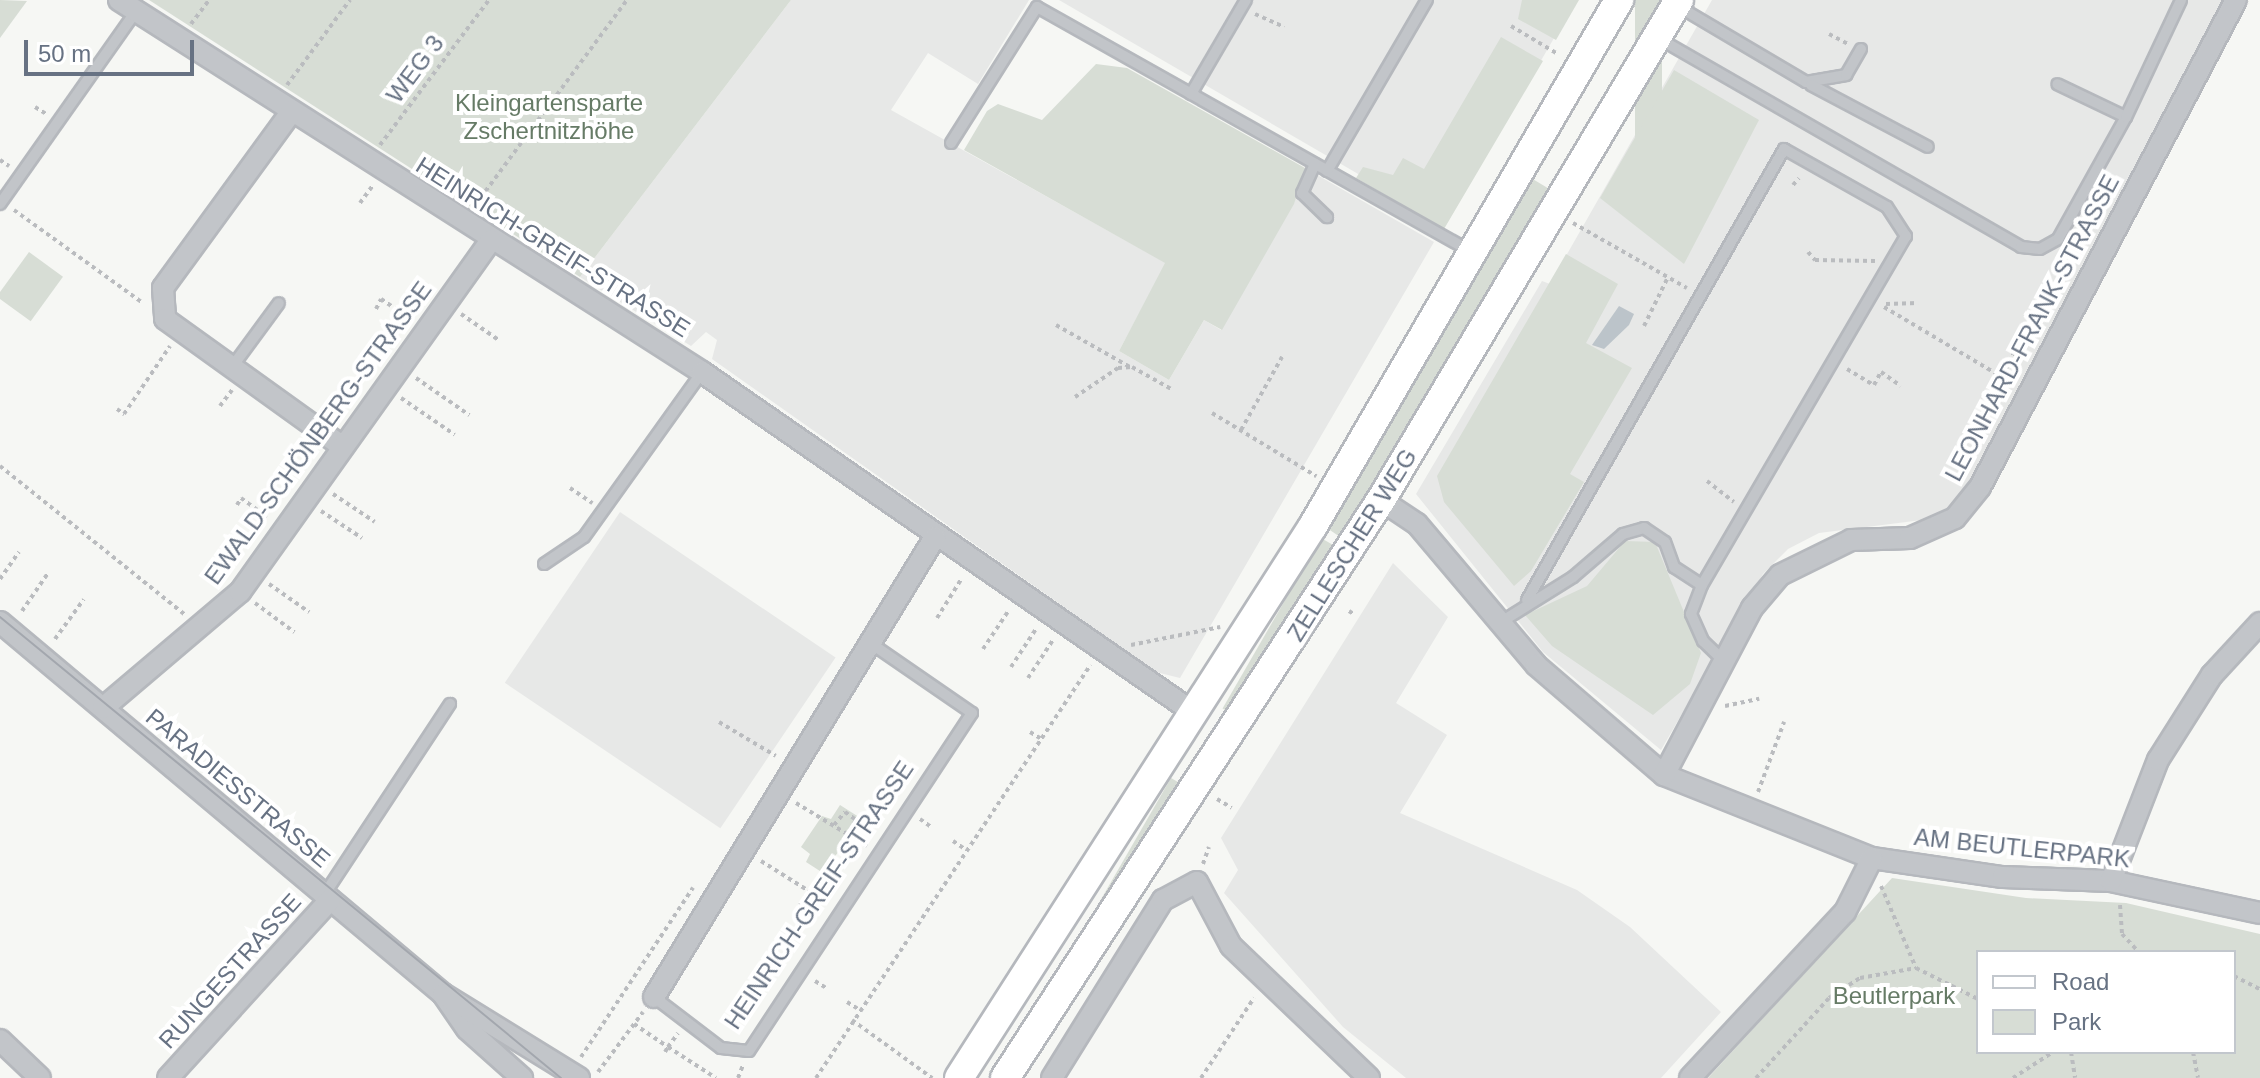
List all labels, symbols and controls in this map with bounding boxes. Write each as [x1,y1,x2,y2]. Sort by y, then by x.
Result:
scale bar [28,24,198,74]
street label: WEG 3 [380,29,450,109]
text: 50 m [38,40,91,67]
park label: Kleingartensparte Zschertnitzhöhe [455,89,643,145]
street label: HEINRICH-GREIF-STRASSE [411,151,695,343]
street label: LEONHARD-FRANK-STRASSE [1939,170,2125,486]
street label: EWALD-SCHÖNBERG-STRASSE [198,276,438,590]
street label: ZELLESCHER WEG [1281,443,1423,647]
street label: PARADIESSTRASSE [140,703,336,873]
street label: HEINRICH-GREIF-STRASSE [718,755,920,1035]
street label: AM BEUTLERPARK [1913,822,2131,874]
street label: RUNGESTRASSE [153,888,307,1054]
legend [1976,950,2236,1054]
text: Road [2052,968,2109,995]
park label: Beutlerpark [1833,982,1955,1010]
text: Park [2052,1008,2101,1035]

